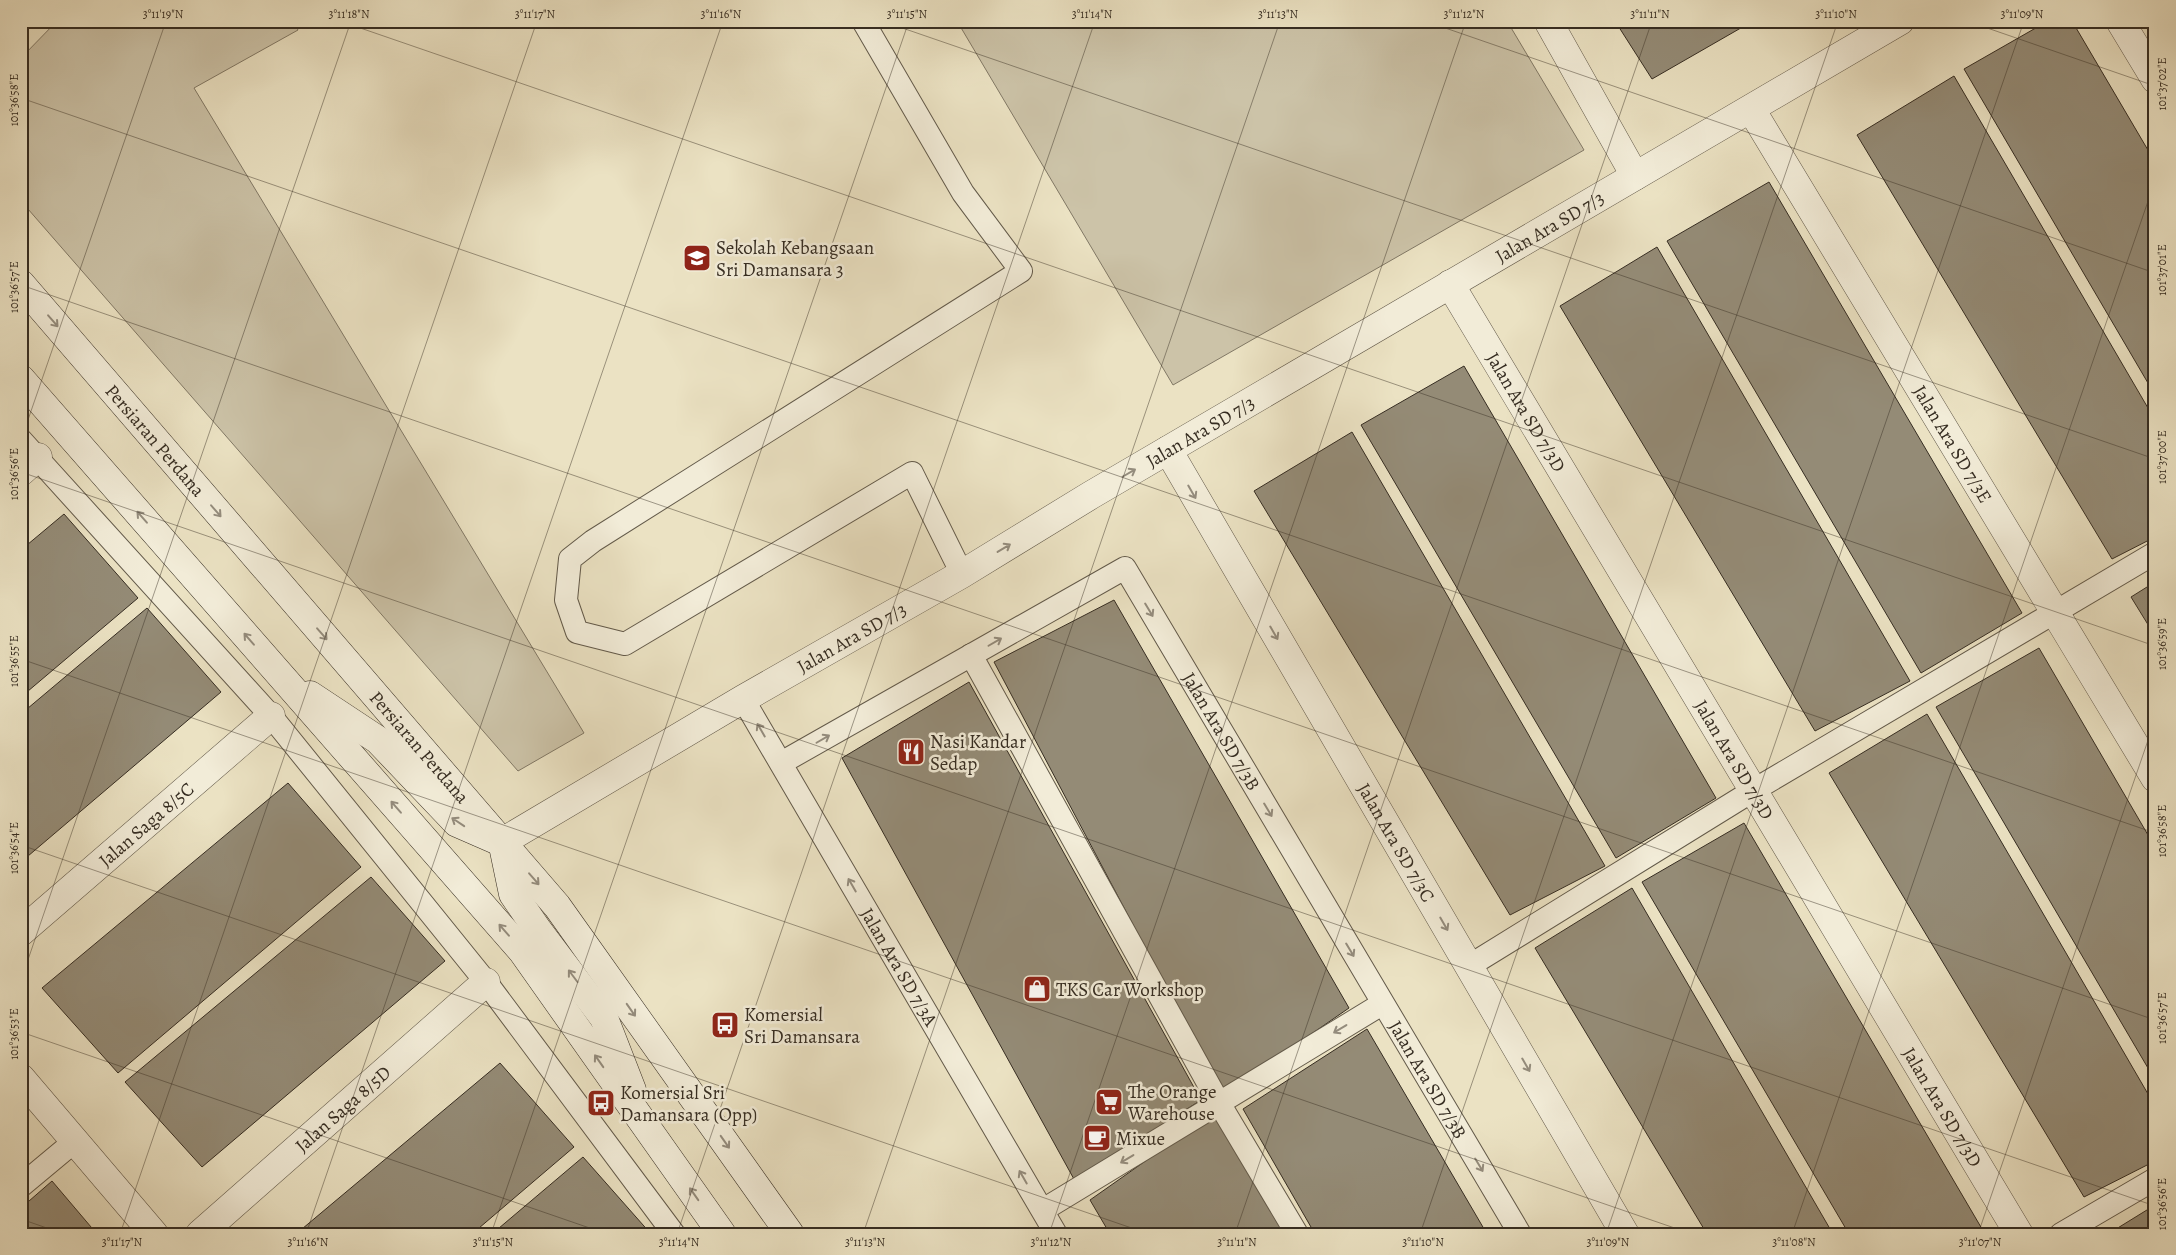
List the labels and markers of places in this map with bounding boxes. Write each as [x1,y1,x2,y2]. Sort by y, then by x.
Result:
place label: Sekolah Kebangsaan Sri Damansara 3 [716,235,874,283]
school or university icon: Sekolah Kebangsaan Sri Damansara 3 [682,243,712,273]
place label: Nasi Kandar Sedap [930,729,1026,777]
restaurant icon: Nasi Kandar Sedap [896,737,926,767]
shop icon: TKS Car Workshop [1022,974,1052,1004]
place label: TKS Car Workshop [1056,977,1204,1003]
place label: Komersial Sri Damansara [744,1002,860,1050]
bus stop icon: Komersial Sri Damansara [710,1010,740,1040]
place label: The Orange Warehouse [1127,1079,1217,1127]
place label: Komersial Sri Damansara (Opp) [620,1080,757,1128]
supermarket icon: The Orange Warehouse [1094,1087,1124,1117]
bus stop icon: Komersial Sri Damansara (Opp) [586,1088,616,1118]
cafe icon: Mixue [1082,1123,1112,1153]
place label: Mixue [1116,1126,1165,1152]

